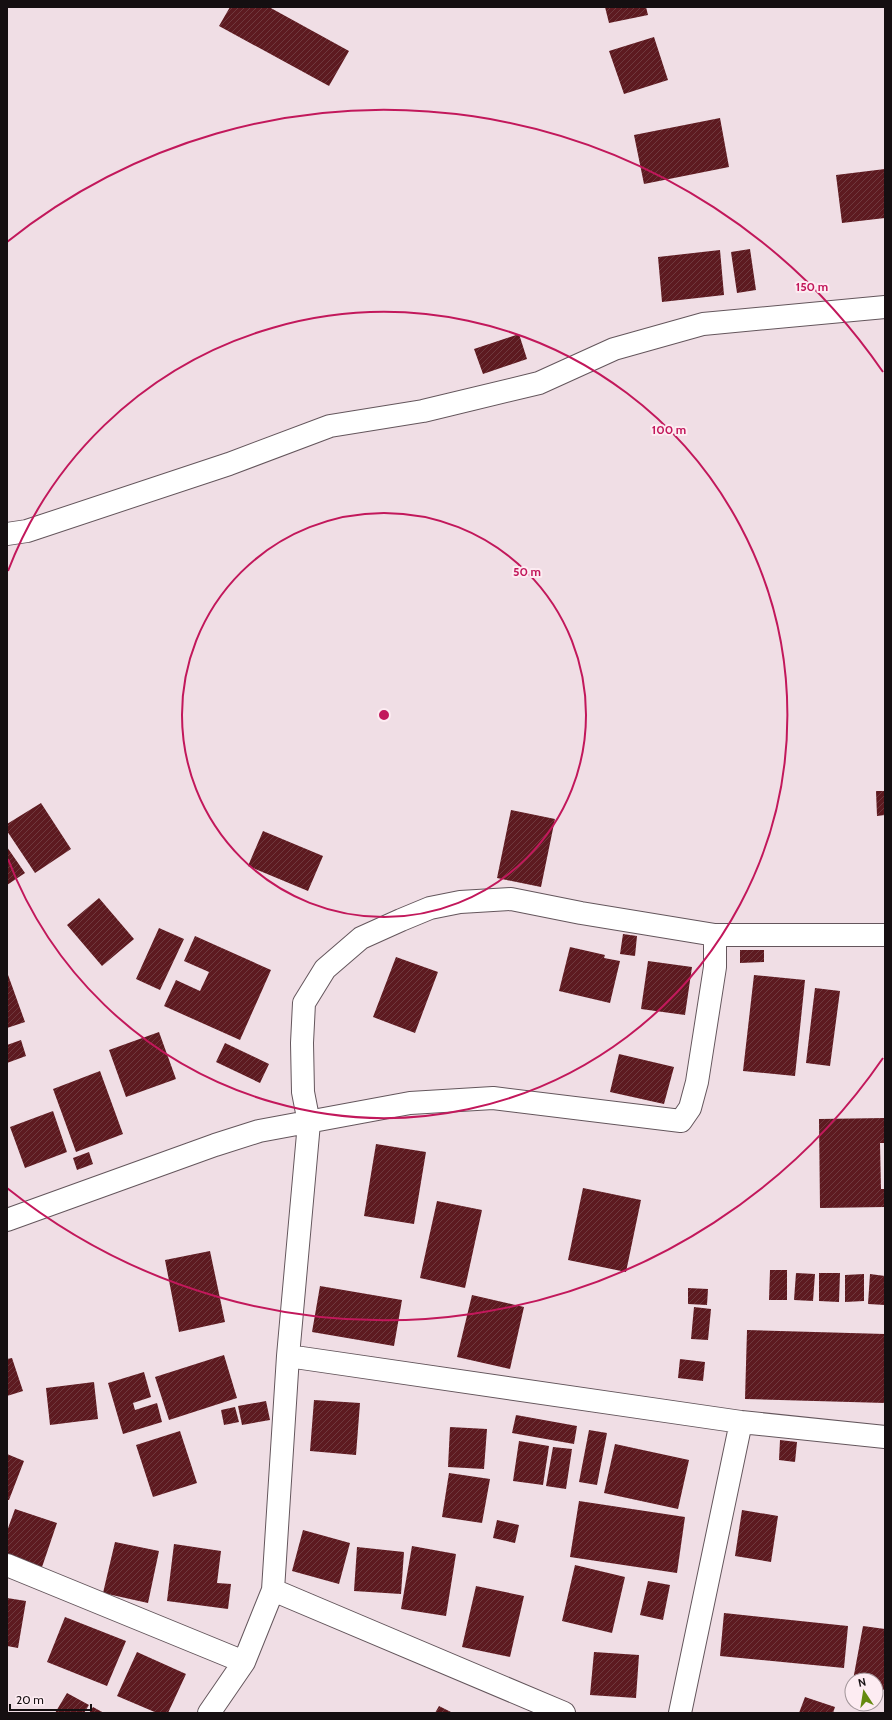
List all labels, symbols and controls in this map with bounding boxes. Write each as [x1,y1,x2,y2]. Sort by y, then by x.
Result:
text: 150 m [796,279,828,294]
text: 100 m [652,422,686,437]
text: 50 m [513,564,541,579]
centre of rings [377,708,391,722]
north arrow [844,1672,884,1712]
text: N [857,1675,867,1690]
scale bar [10,1686,91,1712]
text: 20 m [16,1692,44,1707]

